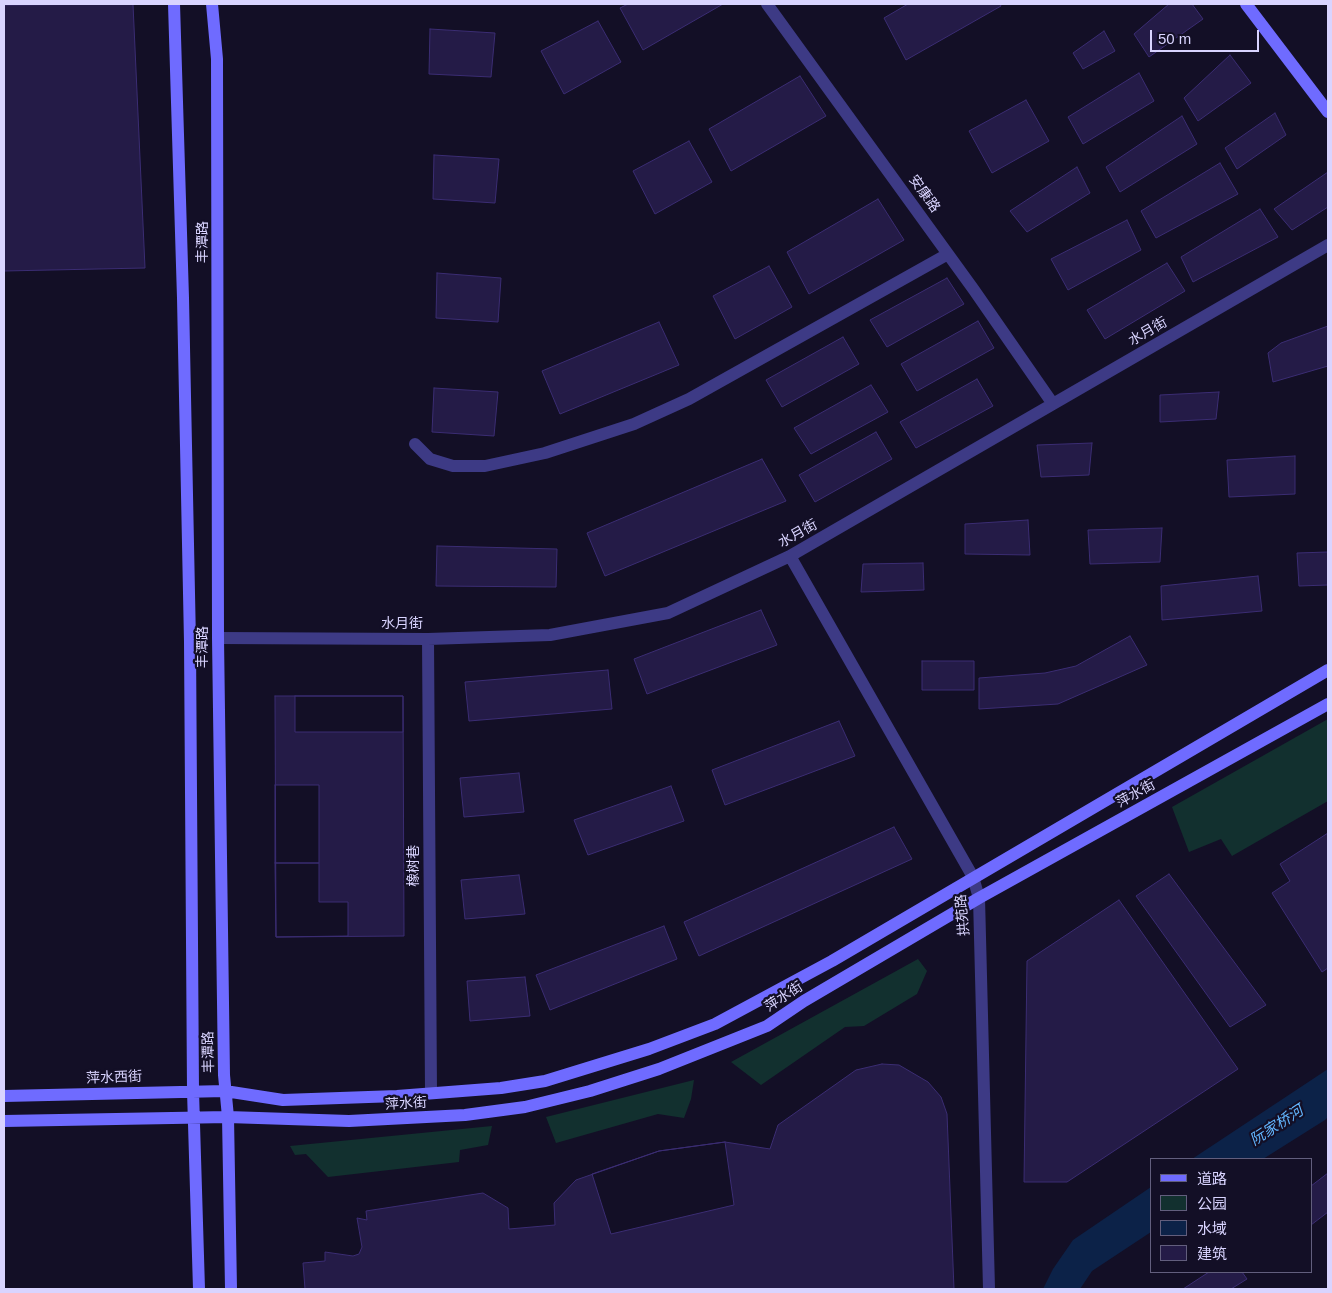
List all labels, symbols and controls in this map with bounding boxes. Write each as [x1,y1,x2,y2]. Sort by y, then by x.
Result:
scale bar [1152,20,1261,52]
text: 50 m [1158,30,1191,47]
street label: 安康路 [905,172,943,216]
street label: 丰潭路 [195,221,211,263]
street label: 水月街 [1126,314,1170,350]
street label: 水月街 [776,516,820,552]
street label: 水月街 [381,616,423,632]
street label: 丰潭路 [195,626,211,668]
street label: 萍水街 [1114,776,1158,812]
street label: 橡树巷 [406,845,422,887]
street label: 拱苑路 [953,893,973,937]
street label: 萍水街 [762,979,806,1015]
street label: 丰潭路 [200,1031,218,1073]
street label: 萍水西街 [86,1069,142,1087]
street label: 萍水街 [385,1095,427,1113]
water label: 阮家桥河 [1247,1102,1307,1150]
legend [1150,1158,1312,1273]
text: 道路 [1197,1170,1227,1187]
text: 公园 [1197,1195,1227,1212]
text: 水域 [1197,1220,1227,1237]
text: 建筑 [1197,1245,1227,1262]

